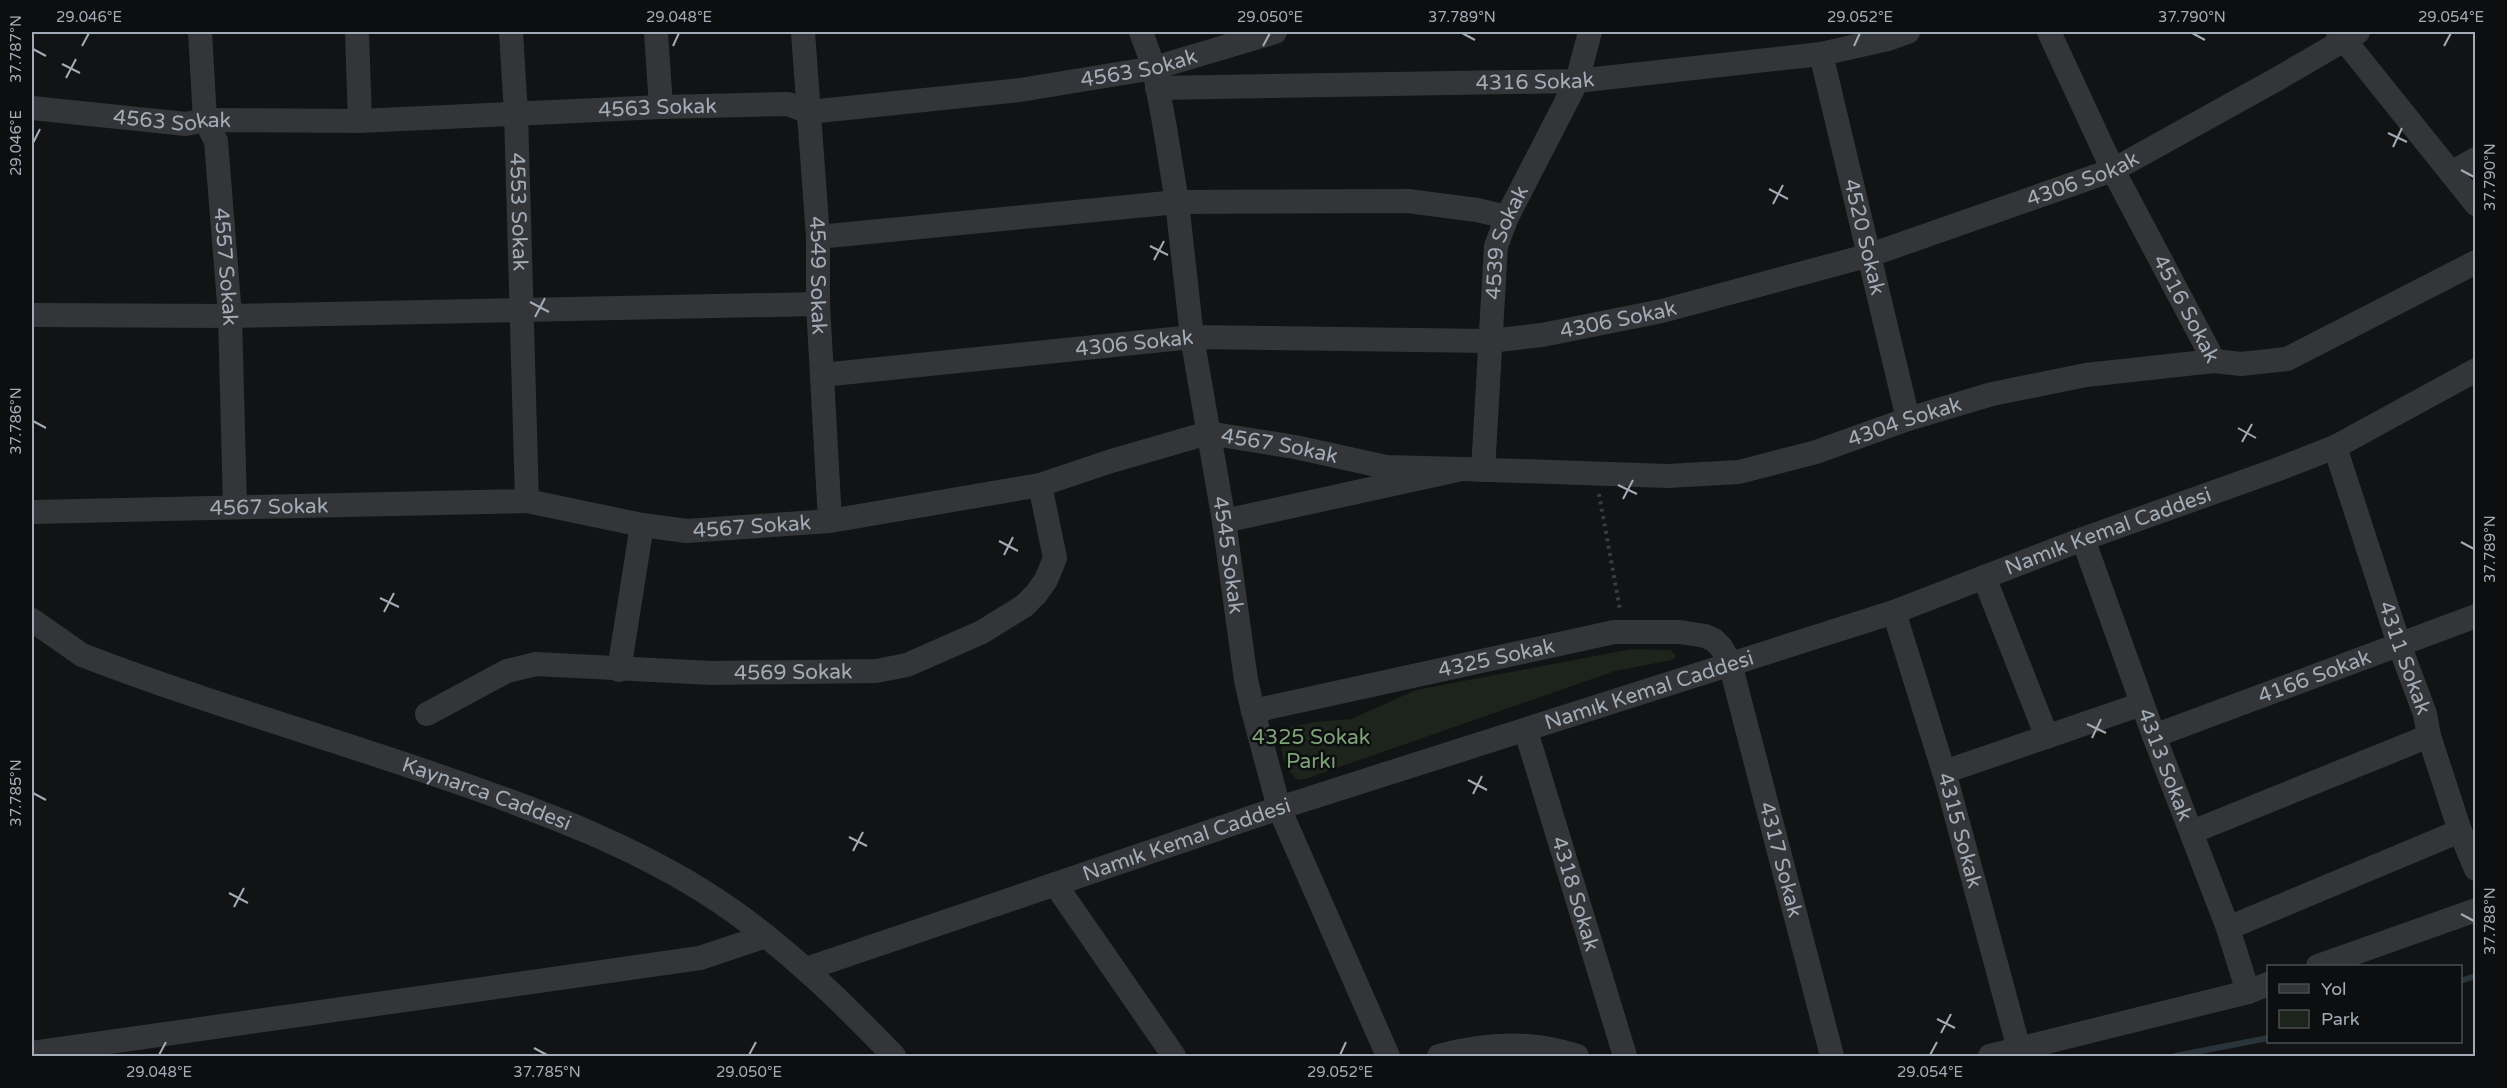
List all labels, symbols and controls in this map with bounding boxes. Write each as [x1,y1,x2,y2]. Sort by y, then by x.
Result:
text: 29.046°E [56,8,122,26]
text: 29.048°E [646,8,712,26]
text: 29.050°E [1237,8,1303,26]
text: 37.789°N [1428,8,1496,26]
text: 29.052°E [1827,8,1893,26]
text: 37.790°N [2158,8,2226,26]
text: 29.054°E [2418,8,2484,26]
text: 37.787°N [7,15,25,83]
street label: 4563 Sokak [1079,44,1200,93]
street label: 4316 Sokak [1475,67,1596,96]
street label: 4563 Sokak [598,94,717,123]
street label: 4563 Sokak [112,105,231,137]
text: 29.046°E [7,110,25,176]
text: 37.790°N [2481,143,2499,211]
street label: 4306 Sokak [2023,146,2144,212]
street label: 4553 Sokak [504,152,532,271]
street label: 4520 Sokak [1838,176,1890,298]
street label: 4539 Sokak [1481,181,1534,300]
street label: 4557 Sokak [208,207,242,326]
street label: 4549 Sokak [804,215,832,335]
street label: 4516 Sokak [2147,251,2225,367]
street label: 4306 Sokak [1558,296,1679,344]
street label: 4306 Sokak [1074,325,1195,362]
text: 37.786°N [7,387,25,455]
street label: 4304 Sokak [1844,392,1965,453]
street label: 4567 Sokak [1219,423,1340,469]
street label: Namık Kemal Caddesi [2001,482,2215,581]
street label: 4567 Sokak [209,493,328,521]
street label: 4545 Sokak [1207,494,1249,615]
street label: 4567 Sokak [692,510,812,544]
text: 37.789°N [2481,515,2499,583]
street label: 4311 Sokak [2373,598,2436,718]
street label: 4325 Sokak [1436,633,1557,683]
street label: 4166 Sokak [2255,644,2374,709]
street label: Namık Kemal Caddesi [1541,646,1757,736]
street label: 4569 Sokak [734,659,853,686]
street label: 4313 Sokak [2132,705,2198,825]
park label: 4325 Sokak Parkı [1252,725,1370,774]
street label: Kaynarca Caddesi [399,752,575,836]
text: 37.785°N [7,759,25,827]
street label: 4315 Sokak [1932,770,1987,891]
street label: Namık Kemal Caddesi [1079,793,1294,887]
street label: 4317 Sokak [1754,799,1808,920]
street label: 4318 Sokak [1546,833,1604,954]
text: 37.788°N [2481,887,2499,955]
legend [2267,965,2462,1043]
text: Yol [2321,978,2347,1000]
text: Park [2321,1008,2360,1030]
text: 29.048°E [126,1063,192,1081]
text: 37.785°N [513,1063,581,1081]
text: 29.050°E [716,1063,782,1081]
text: 29.052°E [1307,1063,1373,1081]
text: 29.054°E [1897,1063,1963,1081]

